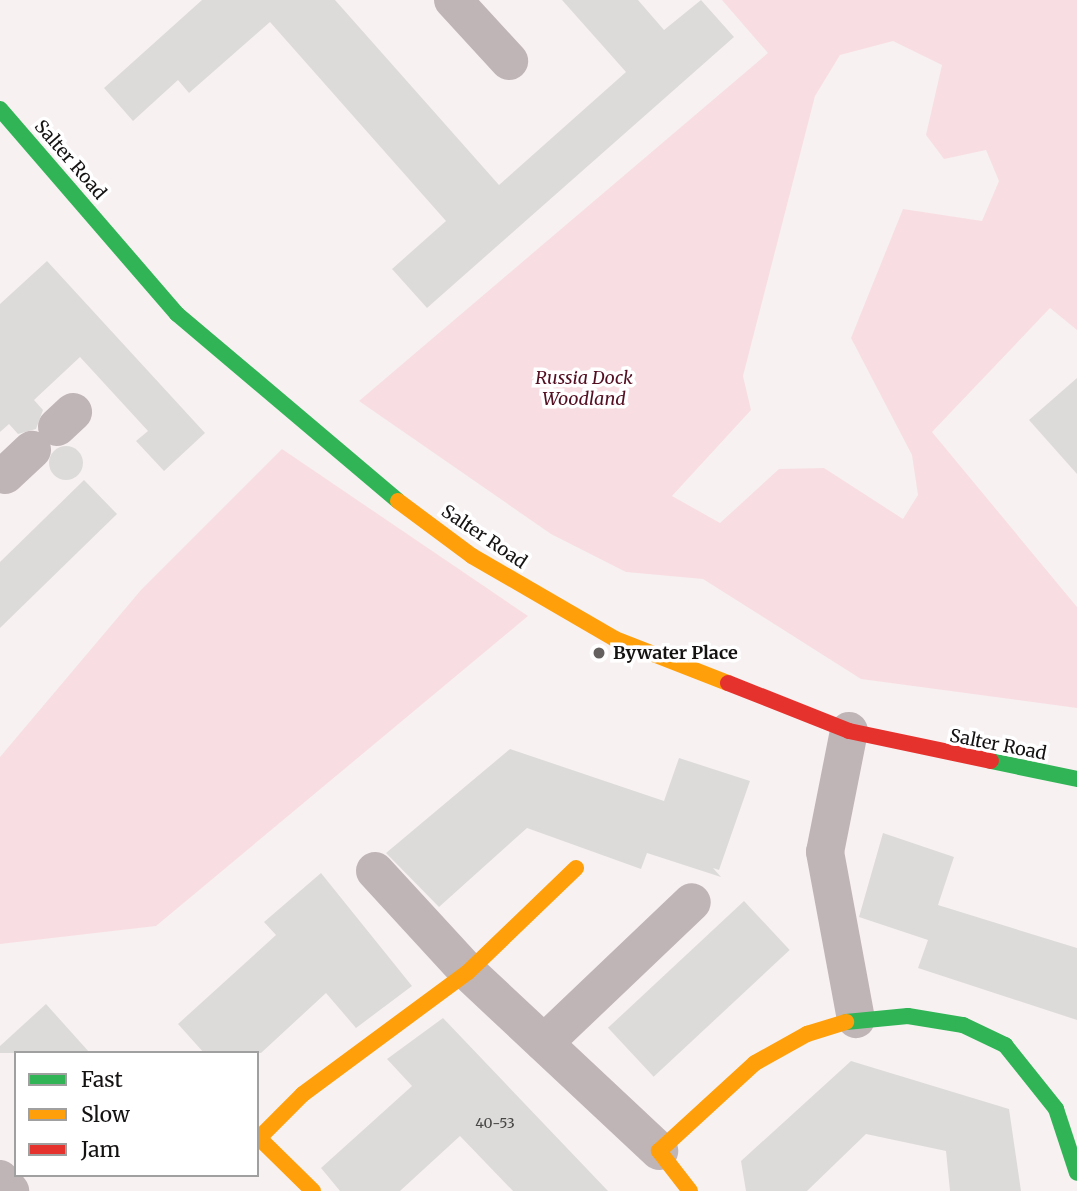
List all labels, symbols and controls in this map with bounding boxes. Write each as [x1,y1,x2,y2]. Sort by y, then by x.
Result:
street label: Salter Road [30,116,110,204]
park label: Russia Dock Woodland [535,368,633,410]
street label: Salter Road [437,501,531,573]
place label: Bywater Place [613,642,738,664]
marker: Bywater Place [591,645,607,661]
street label: Salter Road [948,725,1048,765]
legend [14,1051,259,1177]
text: Fast [81,1066,123,1093]
text: Slow [81,1101,130,1128]
house number: 40-53 [475,1115,515,1131]
text: Jam [81,1136,120,1163]

